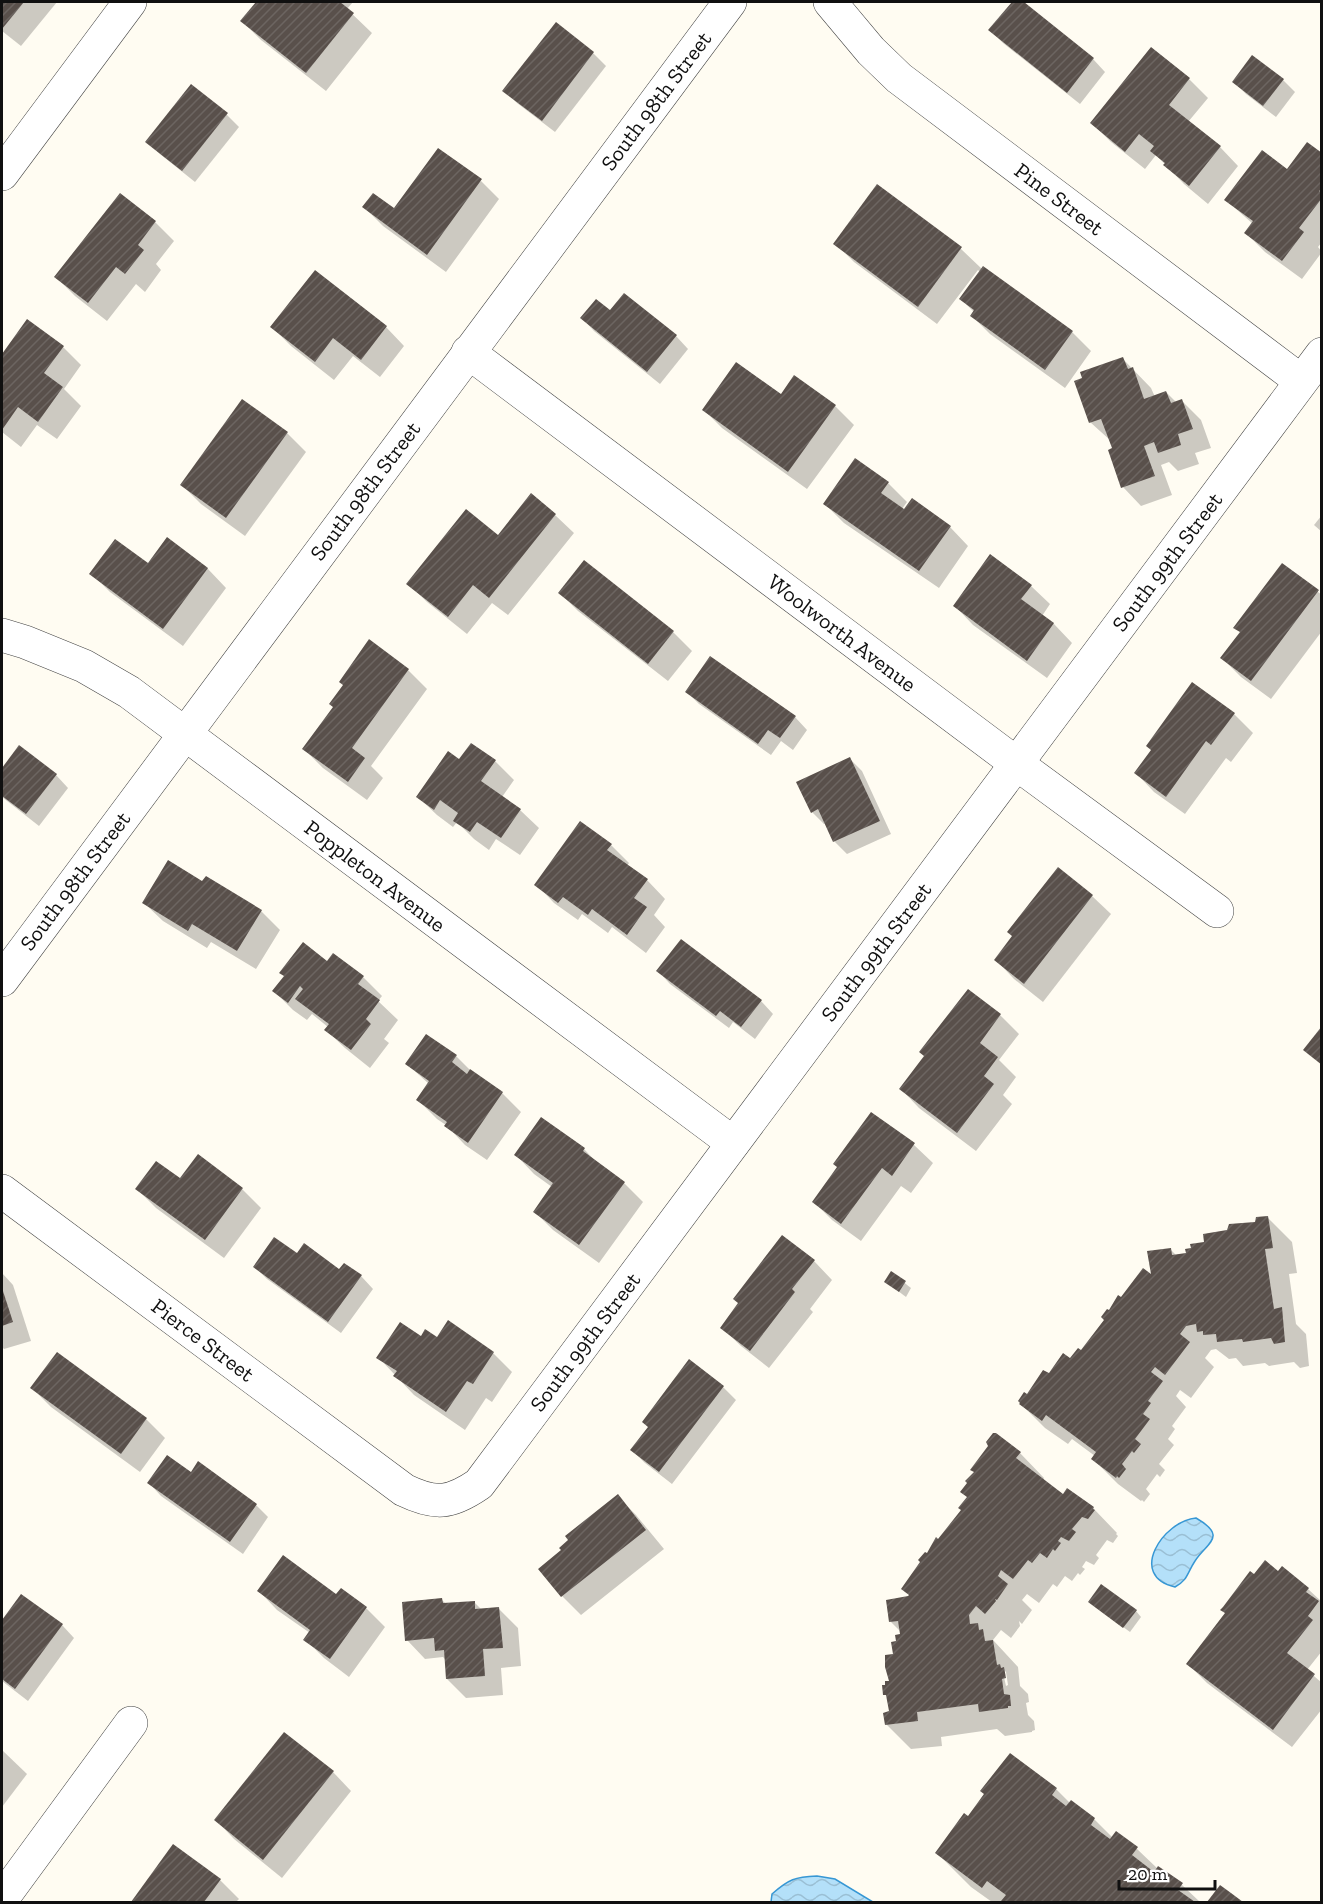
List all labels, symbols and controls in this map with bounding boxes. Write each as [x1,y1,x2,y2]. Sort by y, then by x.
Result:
street label: South 98th Street [595,25,718,176]
street label: Pine Street [1009,157,1110,242]
street label: South 98th Street [304,415,427,566]
street label: South 99th Street [1106,486,1229,637]
street label: Woolworth Avenue [762,568,922,698]
street label: South 98th Street [14,805,137,956]
street label: Poppleton Avenue [299,814,451,938]
street label: South 99th Street [815,876,938,1027]
street label: South 99th Street [524,1266,647,1417]
street label: Pierce Street [146,1293,260,1388]
scale bar [1119,1853,1215,1891]
text: 20 m [1128,1863,1168,1885]

